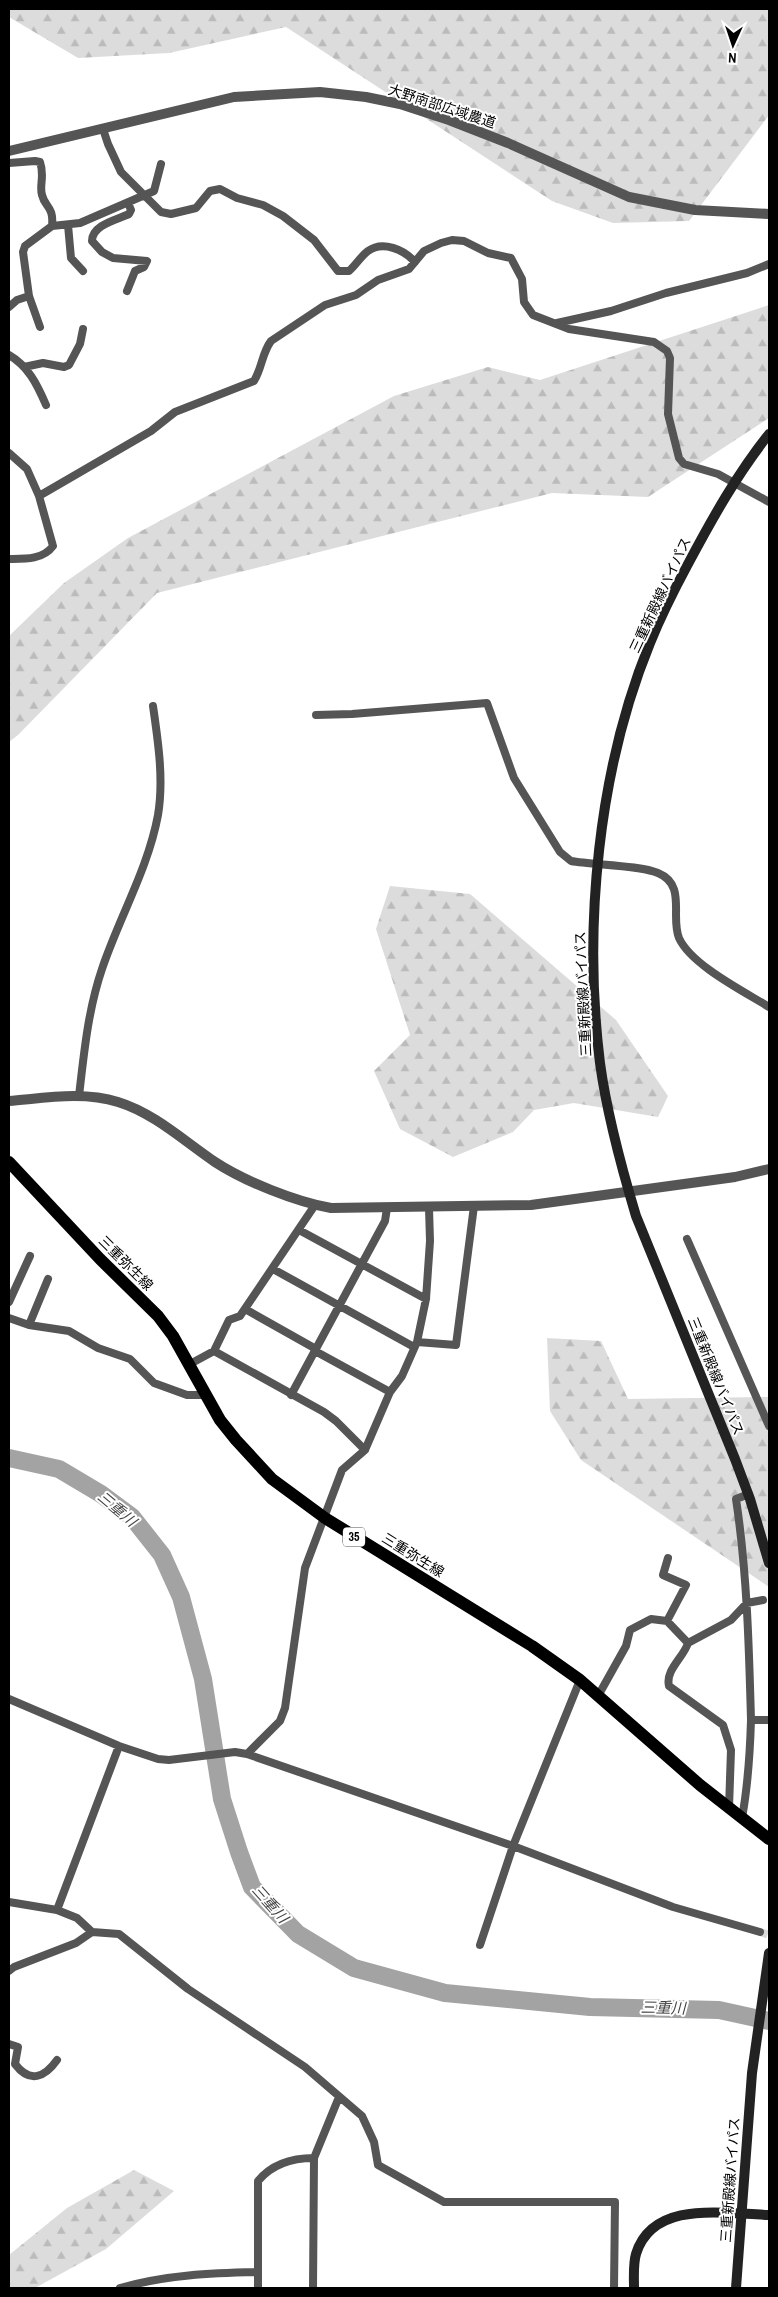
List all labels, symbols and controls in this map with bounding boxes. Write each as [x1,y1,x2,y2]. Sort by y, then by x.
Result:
north arrow [708,20,758,70]
text: N [728,49,737,67]
street label: 大野南部広域農道 [386,80,498,132]
street label: 三重新殿線バイパス [625,534,695,656]
street label: 三重新殿線バイパス [571,931,595,1057]
street label: 三重弥生線 [95,1232,157,1294]
street label: 三重新殿線バイパス [684,1314,748,1438]
water label: 三重川 [93,1486,143,1532]
road number: 35 [343,1528,365,1546]
street label: 三重弥生線 [379,1529,447,1581]
water label: 三重川 [248,1880,295,1929]
water label: 三重川 [640,1997,688,2018]
street label: 三重新殿線バイパス [717,2117,743,2243]

